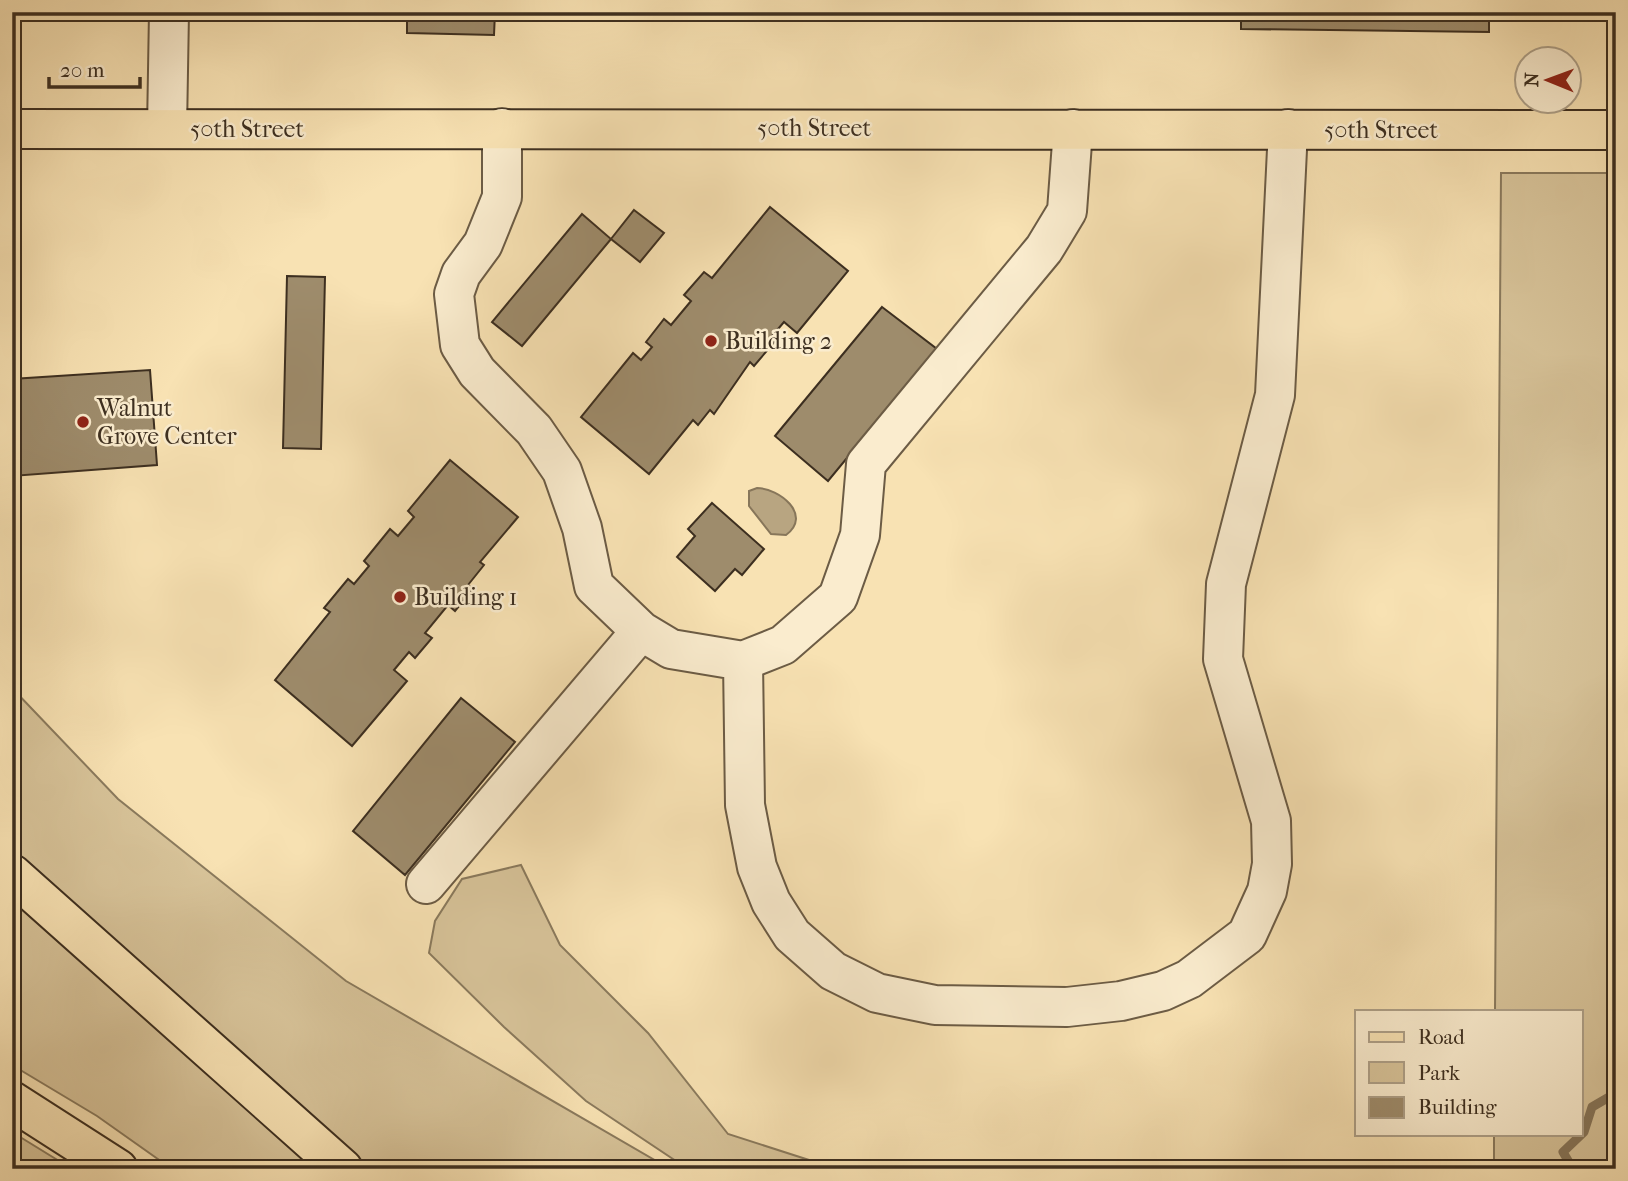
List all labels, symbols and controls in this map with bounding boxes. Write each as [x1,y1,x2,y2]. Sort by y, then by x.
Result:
scale bar [49,46,140,90]
north arrow [1512,46,1582,116]
text: 20 m [60,58,105,82]
text: N [1521,72,1543,87]
street label: 50th Street [757,114,871,142]
street label: 50th Street [190,115,304,143]
street label: 50th Street [1324,116,1438,144]
place label: Building 2 [725,327,832,355]
marker: Building 2 [703,333,719,349]
place label: Walnut Grove Center [96,394,238,450]
marker: Walnut Grove Center [75,414,91,430]
place label: Building 1 [414,583,517,611]
marker: Building 1 [392,589,408,605]
legend [1355,1010,1582,1136]
text: Road [1418,1025,1465,1049]
text: Park [1418,1061,1460,1085]
text: Building [1418,1095,1497,1119]

